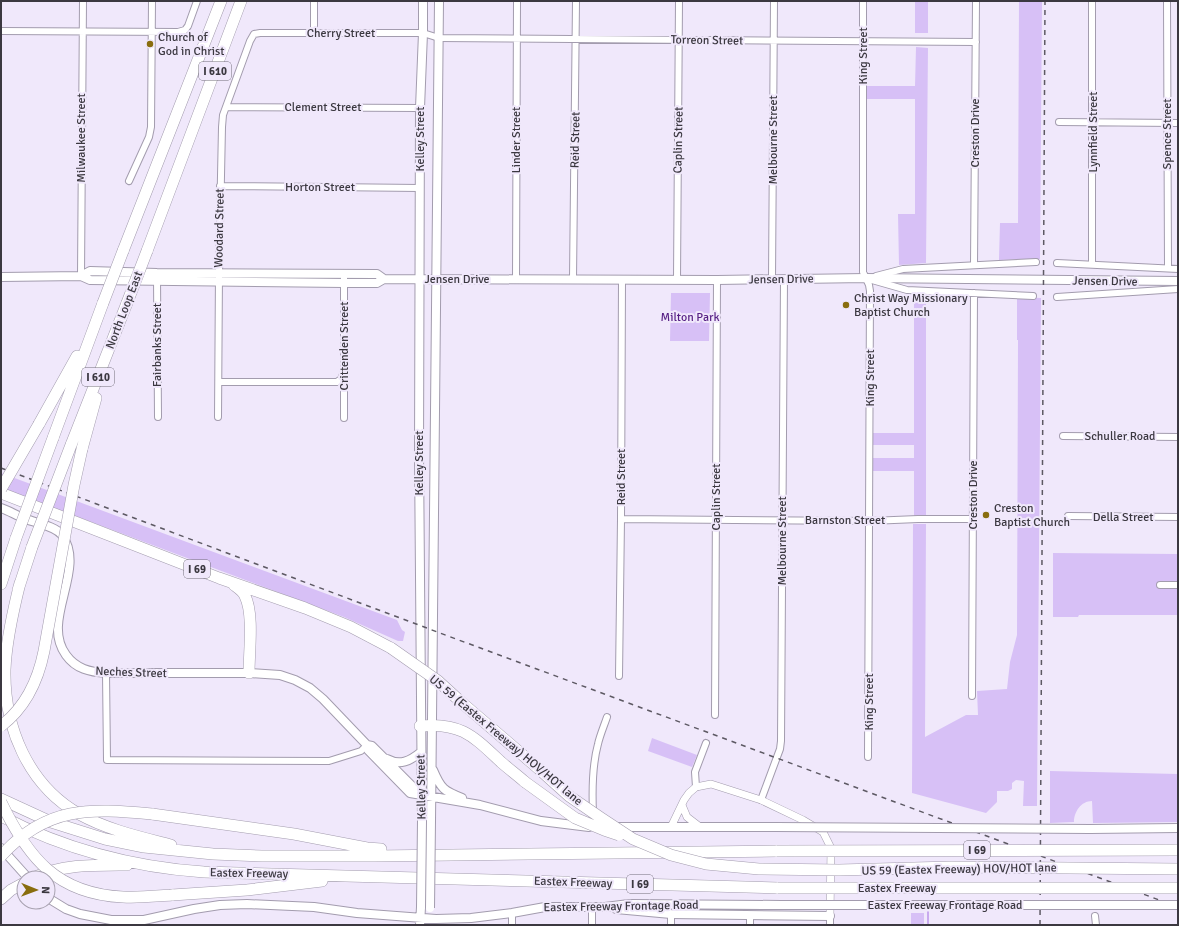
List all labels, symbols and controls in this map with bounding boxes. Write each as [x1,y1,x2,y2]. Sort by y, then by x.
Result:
street label: Cherry Street [307,26,375,41]
street label: King Street [856,27,871,85]
place label: Church of God in Christ [158,30,225,59]
street label: Torreon Street [671,32,743,49]
marker: Church of God in Christ [145,39,155,49]
road number: I 610 [199,62,231,80]
street label: Lynnfield Street [1086,91,1101,173]
street label: Milwaukee Street [74,93,89,183]
street label: Melbourne Street [766,95,781,185]
street label: Creston Drive [968,98,983,168]
street label: Spence Street [1160,98,1175,170]
street label: Clement Street [285,100,361,115]
street label: Kelley Street [413,106,428,172]
street label: Caplin Street [670,106,687,174]
street label: Linder Street [509,107,524,173]
street label: Reid Street [568,112,583,168]
street label: Horton Street [285,180,355,195]
street label: Woodard Street [211,188,228,268]
street label: North Loop East [103,269,146,351]
street label: Jensen Drive [748,271,814,288]
street label: Jensen Drive [424,272,490,287]
street label: Jensen Drive [1072,273,1138,290]
place label: Christ Way Missionary Baptist Church [854,291,968,320]
marker: Christ Way Missionary Baptist Church [841,300,851,310]
street label: Crittenden Street [337,302,352,390]
street label: Fairbanks Street [150,303,165,387]
park label: Milton Park [661,310,719,325]
street label: King Street [863,349,878,407]
road number: I 610 [82,368,114,386]
street label: Schuller Road [1085,429,1155,444]
street label: Kelley Street [412,430,427,496]
street label: Reid Street [614,449,629,505]
street label: Creston Drive [966,460,981,530]
street label: Caplin Street [709,464,724,530]
street label: Melbourne Street [775,496,790,586]
place label: Creston Baptist Church [994,501,1070,530]
marker: Creston Baptist Church [981,510,991,520]
street label: Della Street [1093,510,1153,525]
street label: Barnston Street [805,513,885,528]
road number: I 69 [184,560,210,578]
street label: Neches Street [95,664,167,681]
street label: US 59 (Eastex Freeway) HOV/HOT lane [426,672,585,809]
street label: King Street [862,673,877,731]
street label: Kelley Street [413,754,430,820]
road number: I 69 [964,841,990,859]
street label: US 59 (Eastex Freeway) HOV/HOT lane [861,860,1057,879]
street label: Eastex Freeway [210,865,289,882]
north arrow [16,870,56,910]
street label: Eastex Freeway [534,874,613,891]
road number: I 69 [627,875,653,893]
street label: Eastex Freeway [858,881,937,896]
text: N [39,886,52,894]
street label: Eastex Freeway Frontage Road [543,898,699,915]
street label: Eastex Freeway Frontage Road [868,898,1022,913]

